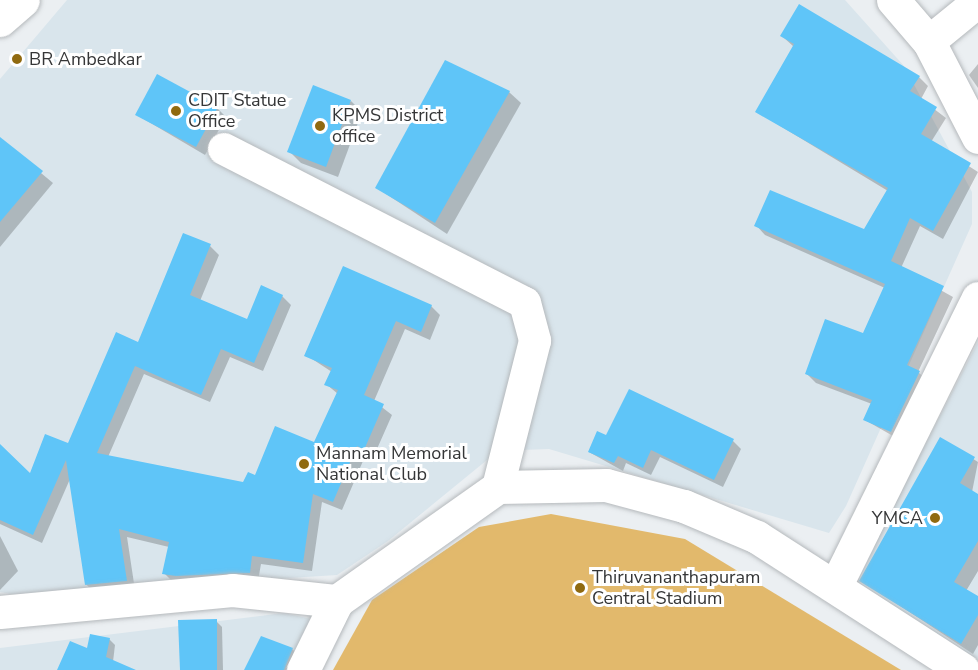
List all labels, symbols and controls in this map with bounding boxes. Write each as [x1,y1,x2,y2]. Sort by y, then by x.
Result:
place label: BR Ambedkar [29,48,142,70]
marker: BR Ambedkar [10,52,24,66]
place label: CDIT Statue Office [188,90,286,132]
marker: CDIT Statue Office [169,104,183,118]
place label: KPMS District office [332,105,443,148]
marker: KPMS District office [313,119,327,133]
place label: Mannam Memorial National Club [316,443,467,486]
marker: Mannam Memorial National Club [297,457,311,471]
place label: YMCA [872,507,923,529]
marker: YMCA [928,511,942,525]
place label: Thiruvananthapuram Central Stadium [592,567,760,610]
marker: Thiruvananthapuram Central Stadium [573,581,587,595]

